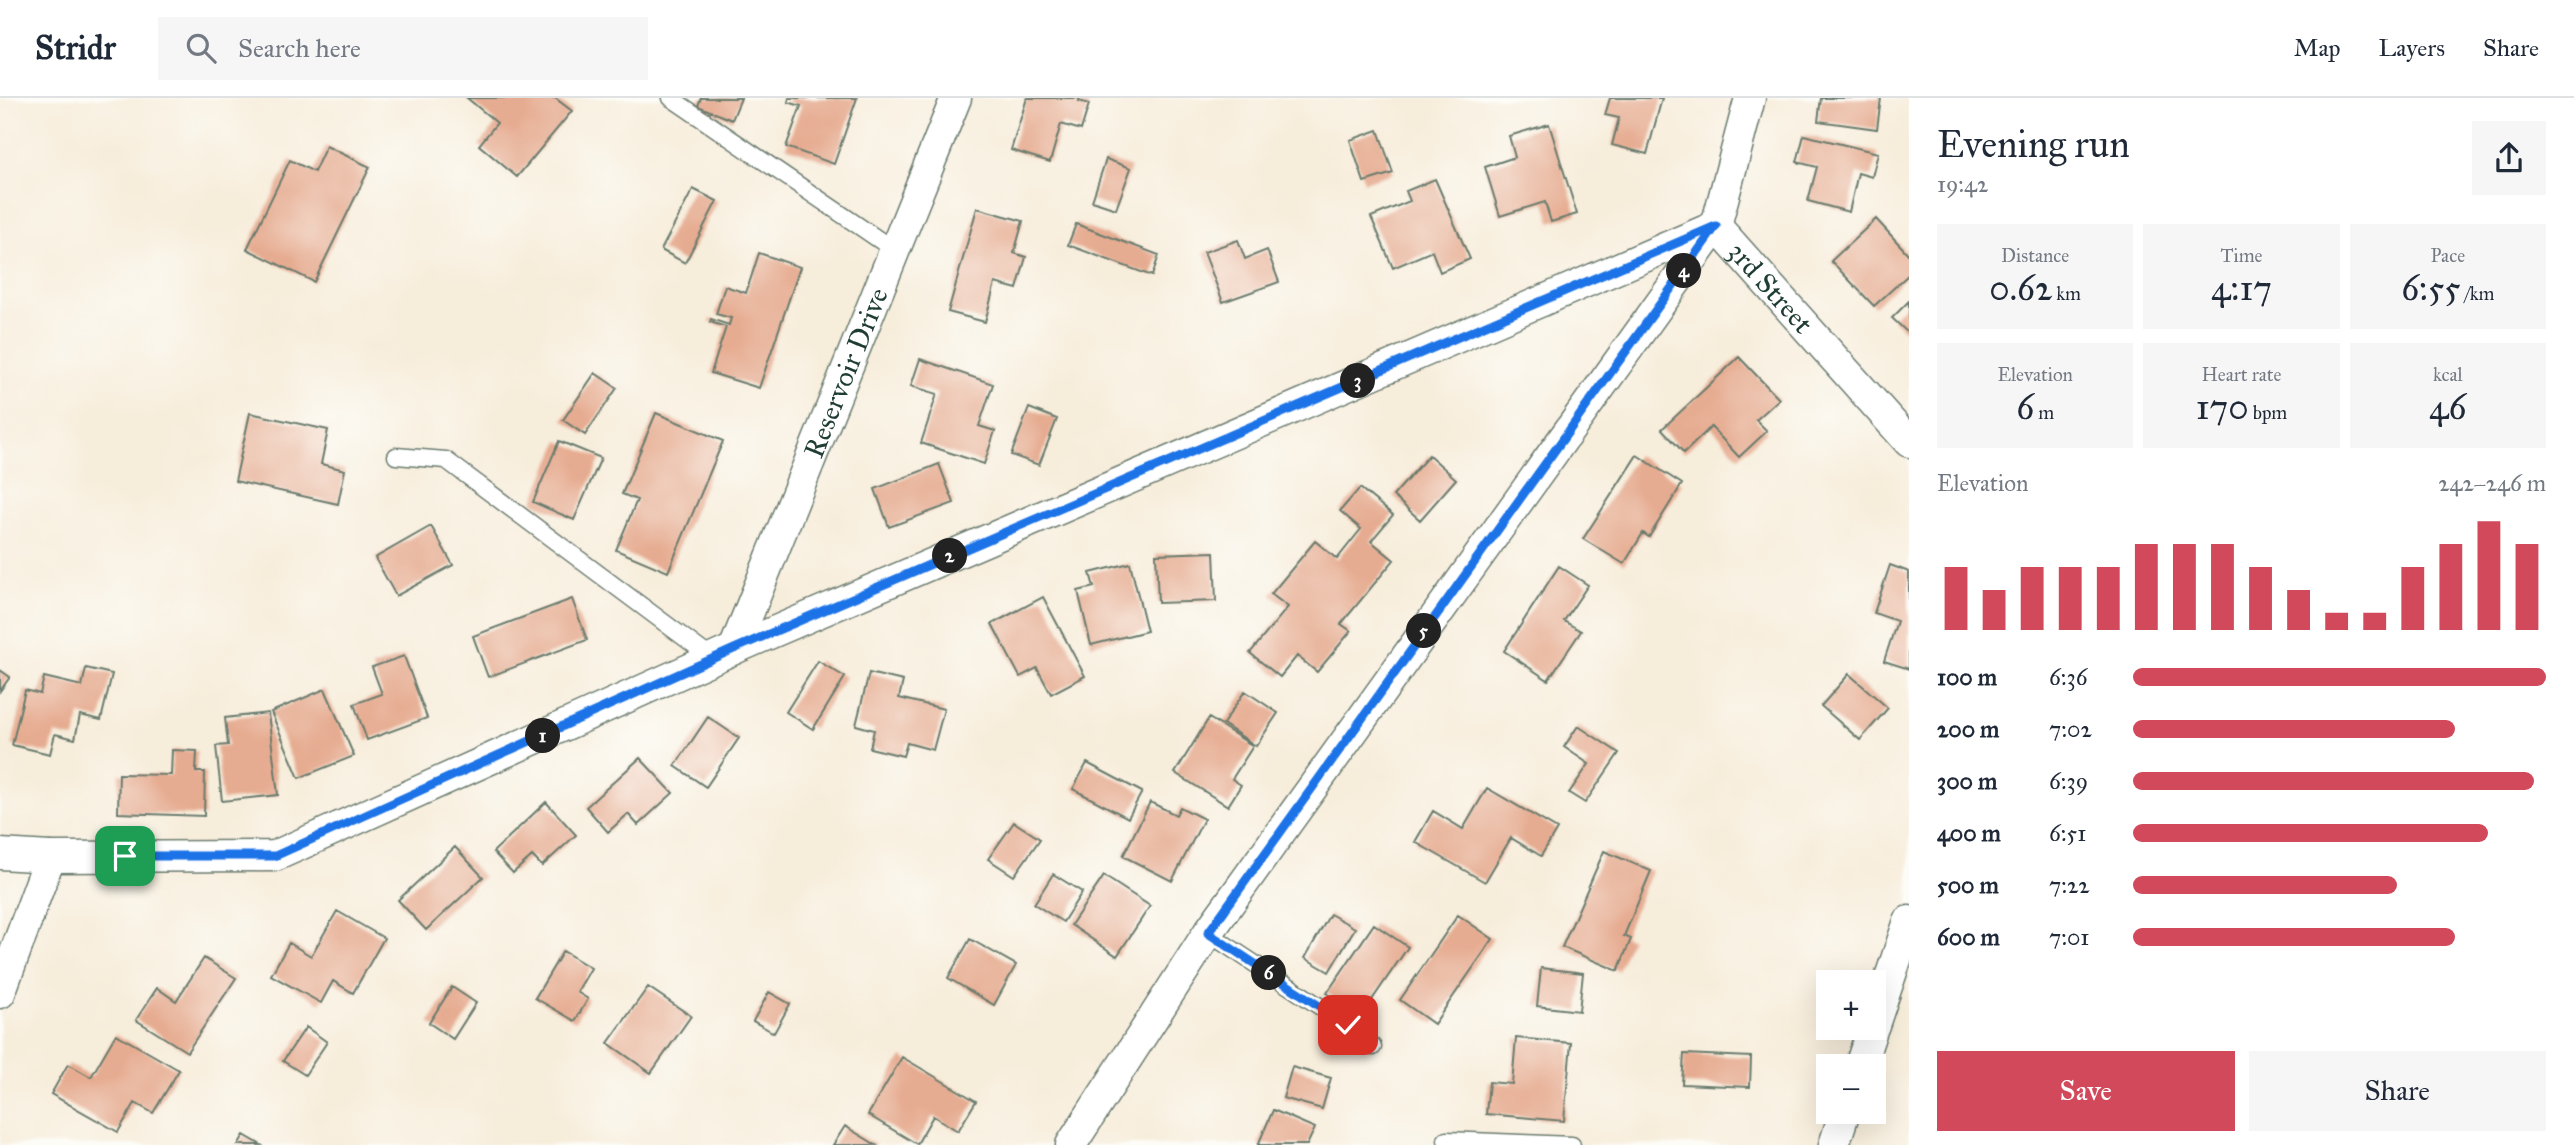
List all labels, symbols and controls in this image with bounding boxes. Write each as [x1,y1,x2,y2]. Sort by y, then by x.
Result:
search box [158,17,648,80]
text: Stridr [35,28,116,68]
icon: search [182,29,220,67]
text: Search here [238,32,361,64]
text: Map [2294,33,2341,63]
text: Layers [2379,33,2445,63]
text: Share [2483,33,2539,63]
text: Evening run [1937,121,2130,167]
button: share [2472,121,2546,195]
text: 19:42 [1937,170,1988,198]
street label: 3rd Street [1720,234,1821,341]
text: Distance [2001,244,2069,267]
text: Time [2220,244,2263,267]
text: Pace [2431,244,2465,267]
pin: 4 [1666,254,1702,288]
text: 4 [1678,259,1689,282]
text: 0.62 [1989,267,2052,310]
text: 4:17 [2211,267,2272,310]
text: 6:55 [2401,267,2460,310]
text: km [2052,282,2081,305]
text: /km [2460,282,2494,305]
street label: Reservoir Drive [796,283,896,463]
text: Elevation [1997,363,2073,386]
text: Heart rate [2202,363,2281,386]
text: kcal [2433,363,2463,386]
pin: 3 [1340,364,1376,398]
text: 3 [1354,369,1361,392]
text: 6 [2016,386,2034,429]
text: 170 [2196,386,2249,429]
text: 46 [2429,386,2467,429]
text: m [2034,401,2054,424]
text: bpm [2249,401,2287,424]
text: Elevation [1937,469,2028,497]
text: 242–246 m [2438,469,2546,497]
pin: 2 [932,538,968,574]
text: 2 [945,544,954,567]
pin: 5 [1406,614,1442,648]
text: 5 [1419,619,1428,642]
text: 100 m [1937,663,1997,691]
text: 6:36 [2049,663,2088,691]
text: 200 m [1937,715,1999,743]
text: 7:02 [2049,715,2092,743]
pin: 1 [526,718,560,754]
text: 1 [539,724,546,747]
text: 300 m [1937,767,1997,795]
text: 6:39 [2049,767,2088,795]
text: 400 m [1937,819,2001,847]
text: 6:51 [2049,819,2086,847]
pin [95,826,155,886]
icon: arrive [106,837,144,875]
text: 500 m [1937,871,1999,899]
text: 7:22 [2049,871,2090,899]
text: 600 m [1937,923,2000,951]
text: 7:01 [2049,923,2089,951]
pin: 6 [1252,956,1286,990]
text: 6 [1264,961,1273,984]
map controls [1816,970,1886,1124]
button: + [1816,970,1886,1040]
pin [1318,995,1378,1055]
icon: check [1329,1006,1367,1044]
button: Save [1937,1051,2235,1131]
button: Share [2249,1051,2546,1131]
button: − [1816,1054,1886,1124]

